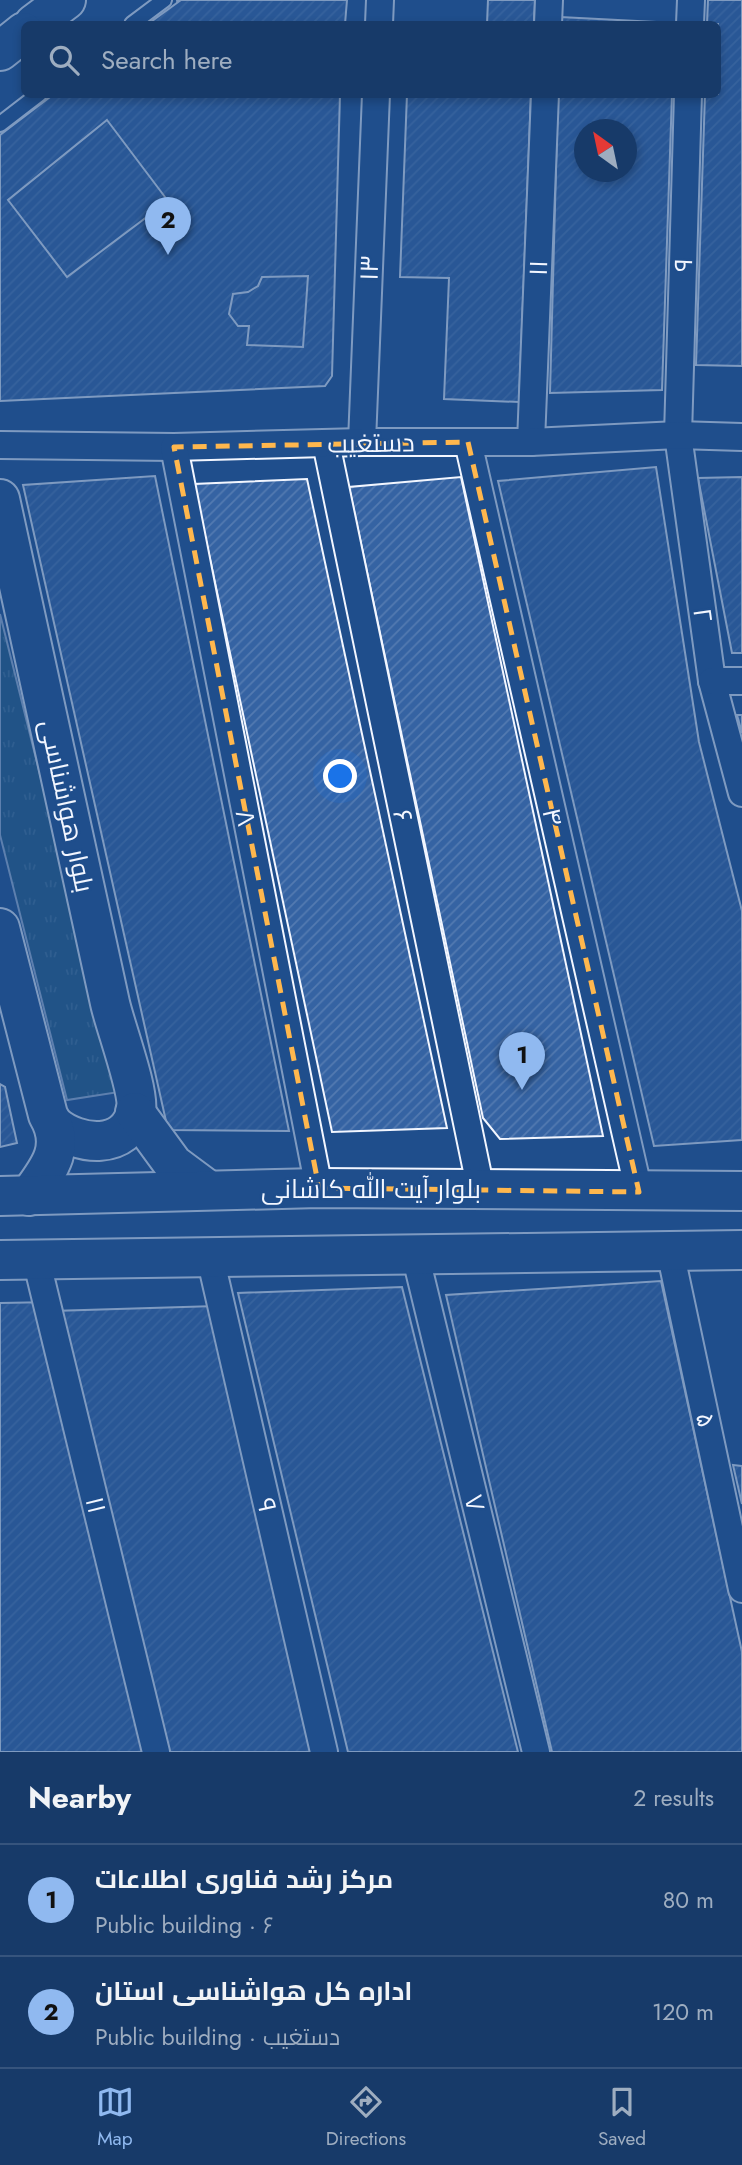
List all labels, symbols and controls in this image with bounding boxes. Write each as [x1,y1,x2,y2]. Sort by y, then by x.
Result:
search box [21,21,721,98]
icon: search [45,41,83,79]
text: Search here [101,41,233,79]
north arrow [574,119,637,182]
pin: 2 [145,197,191,255]
street label: ۱۳ [350,255,388,281]
street label: ۹ [664,258,702,272]
street label: ۱۱ [519,259,557,277]
street label: دستغیب [327,423,415,463]
street label: ۲ [683,606,723,624]
street label: بلوار هواشناسی [30,716,104,896]
your location [323,759,357,793]
street label: ۴ [533,804,573,830]
street label: ۸ [226,806,266,830]
street label: ۶ [383,806,423,826]
pin: 1 [499,1032,545,1090]
street label: بلوار آیت الله کاشانی [261,1170,481,1208]
street label: ۵ [686,1409,726,1431]
street label: ۷ [455,1491,495,1515]
street label: ۱۱ [76,1493,116,1517]
street label: ۹ [247,1494,287,1516]
text: Nearby [28,1776,131,1819]
text: 2 results [633,1781,714,1815]
text: مرکز رشد فناوری اطلاعات [95,1860,393,1898]
text: 1 [45,1883,57,1917]
text: 80 m [663,1883,714,1917]
text: Public building · ۶ [95,1908,274,1942]
text: اداره کل هواشناسی استان [95,1972,413,2010]
text: 2 [43,1995,59,2029]
text: 120 m [652,1995,714,2029]
text: Public building · دستغیب [95,2020,340,2054]
tab: Map [96,2083,134,2152]
tab: Directions [326,2083,406,2152]
tab: Saved [598,2083,646,2152]

